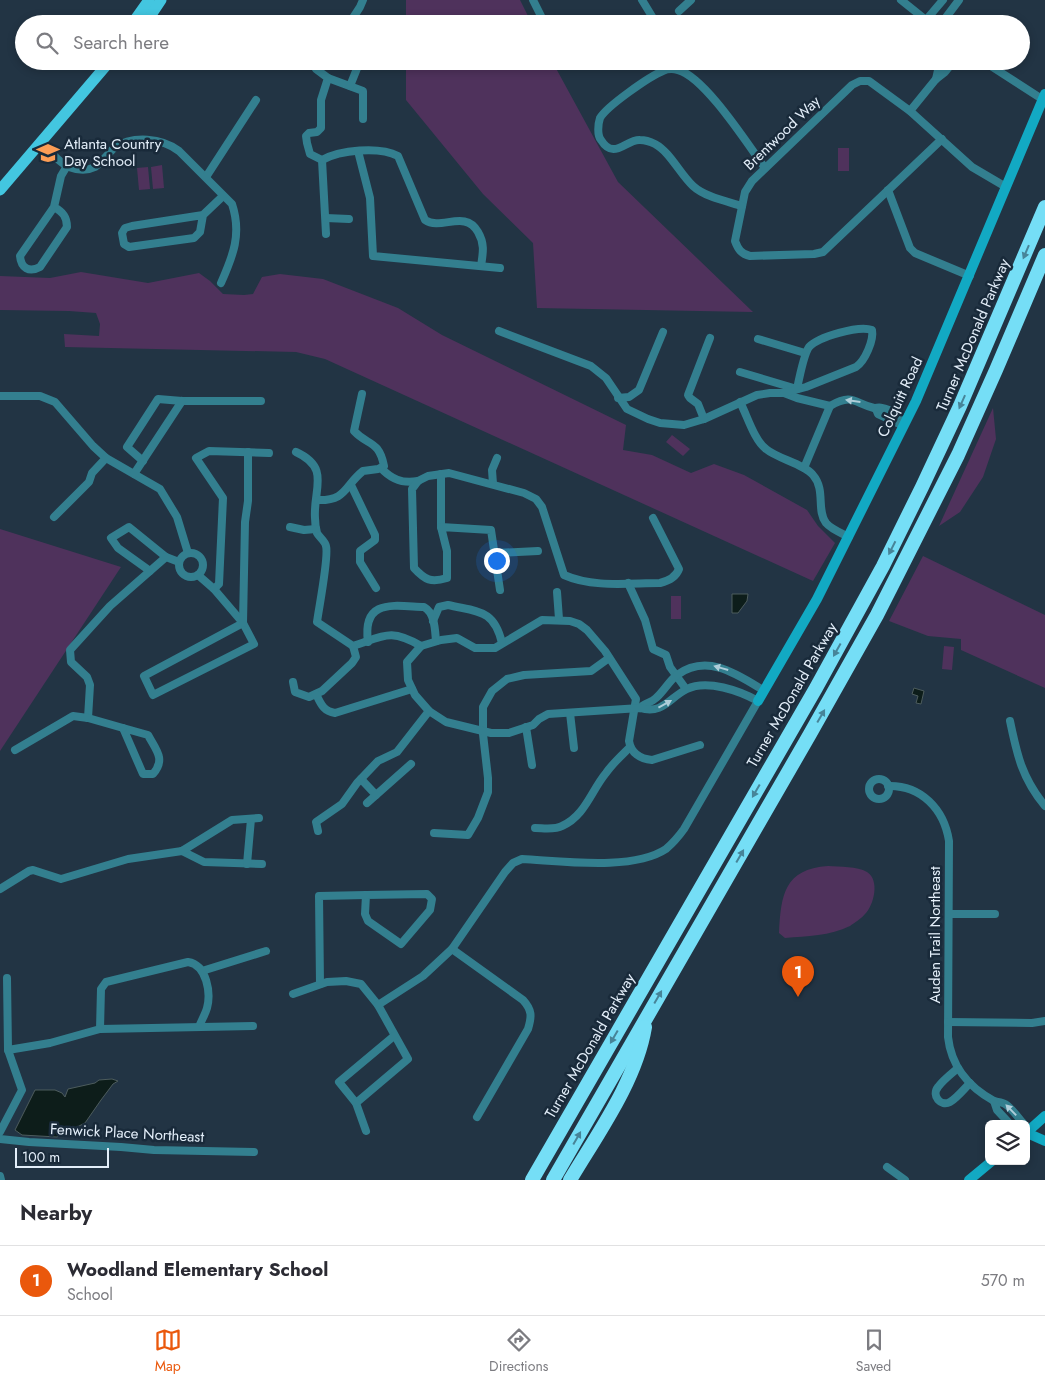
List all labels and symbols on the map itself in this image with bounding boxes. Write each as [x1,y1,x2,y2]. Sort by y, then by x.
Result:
street label: Brentwood Way [739,90,826,175]
place label: Atlanta Country Day School [64,133,162,172]
school or university icon: Atlanta Country Day School [35,140,61,166]
one-way arrow [1022,245,1030,259]
street label: Turner McDonald Parkway [931,255,1015,415]
street label: Colquitt Road [872,353,928,441]
one-way arrow [958,395,966,409]
one-way arrow [844,397,860,405]
one-way arrow [888,541,896,555]
your location [484,548,510,574]
street label: Turner McDonald Parkway [741,618,843,772]
one-way arrow [833,643,841,657]
one-way arrow [713,663,728,671]
one-way arrow [658,700,671,709]
one-way arrow [817,708,825,723]
one-way arrow [752,784,761,797]
one-way arrow [735,850,744,863]
street label: Auden Trail Northeast [924,866,946,1004]
pin: 1 [782,956,814,997]
street label: Turner McDonald Parkway [539,969,641,1123]
one-way arrow [654,990,663,1004]
one-way arrow [610,1030,619,1043]
one-way arrow [1005,1104,1017,1116]
street label: Fenwick Place Northeast [49,1118,205,1148]
one-way arrow [573,1131,582,1144]
scale bar [15,1145,109,1168]

